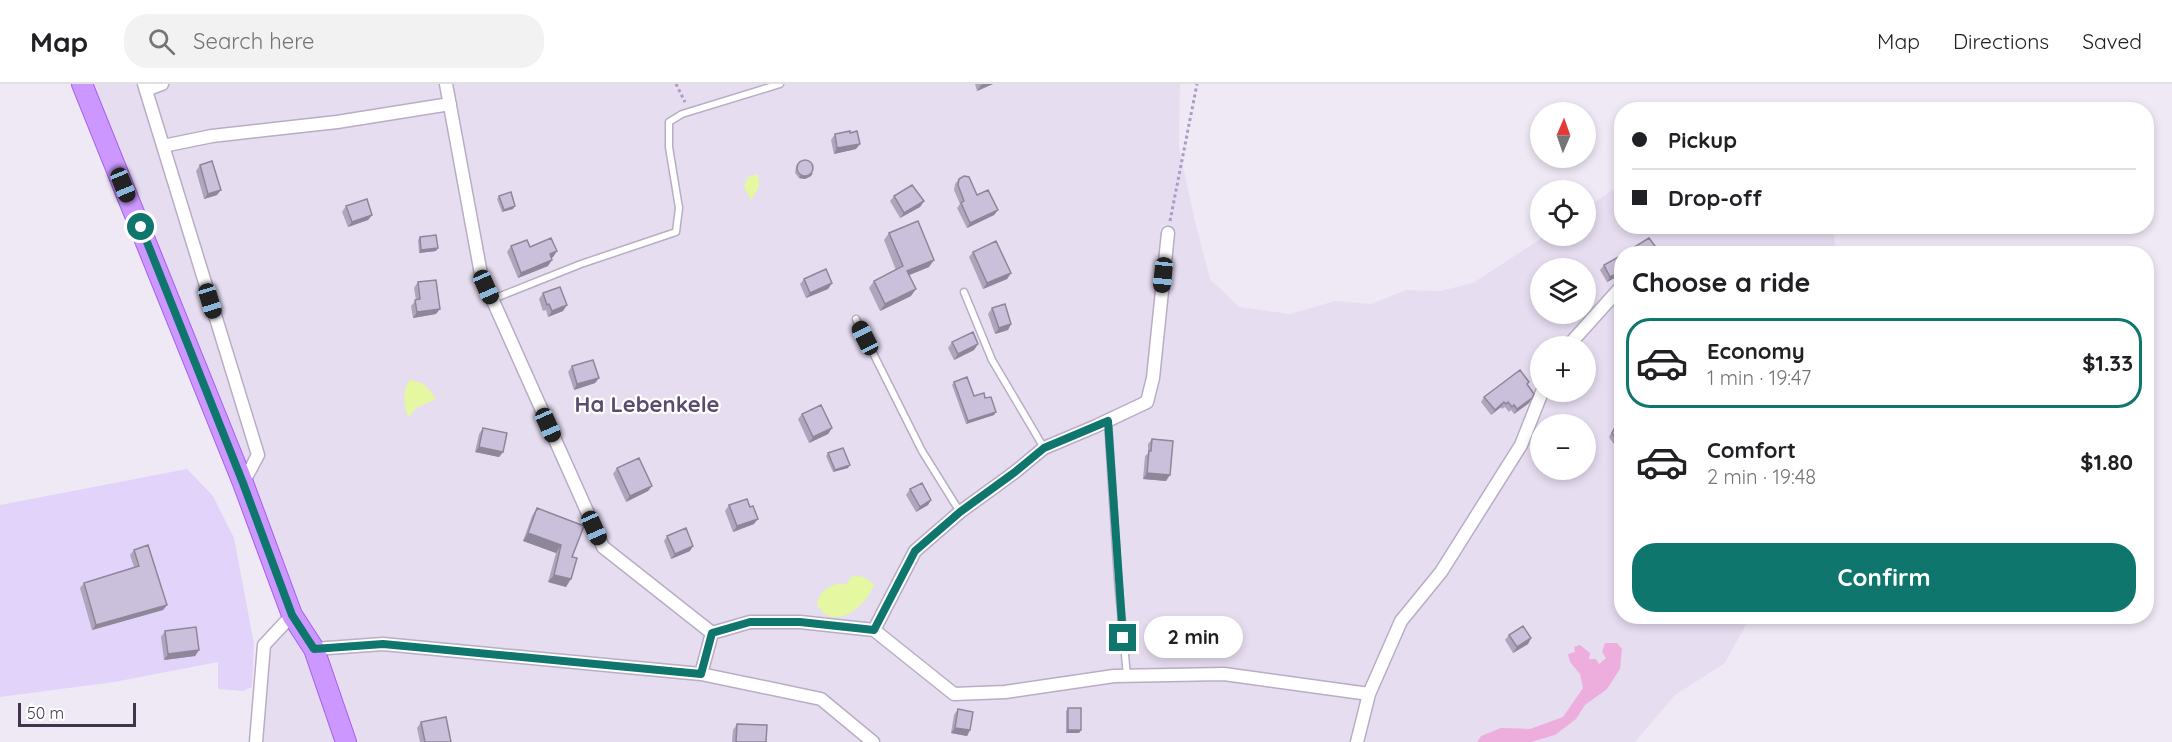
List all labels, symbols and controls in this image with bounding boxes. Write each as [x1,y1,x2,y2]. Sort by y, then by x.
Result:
search box [124,14,544,68]
text: Map [30,24,88,59]
icon: search [145,25,178,58]
text: Search here [193,27,315,55]
text: Map [1877,28,1920,54]
text: Directions [1953,28,2049,54]
text: Saved [2082,28,2142,54]
north arrow [1530,102,1596,168]
map controls [1530,102,1596,480]
text: Pickup [1668,126,1737,154]
car [108,165,138,205]
button: locate [1530,180,1596,246]
text: Drop-off [1668,184,1762,212]
route start [127,213,154,240]
car [1152,256,1174,294]
button: layers [1530,258,1596,324]
text: Choose a ride [1632,265,1810,299]
car [470,267,502,307]
car [196,281,224,321]
car [849,318,881,358]
button: + [1530,336,1596,402]
icon: car [1635,336,1689,390]
text: Economy [1707,337,1805,365]
text: $1.33 [2082,349,2133,377]
text: 1 min · 19:47 [1707,365,1811,390]
district label: Ha Lebenkele [575,390,719,418]
car [532,405,564,445]
button: − [1530,414,1596,480]
icon: car [1635,435,1689,489]
text: Comfort [1707,436,1796,464]
text: $1.80 [2080,448,2133,476]
text: 2 min · 19:48 [1707,464,1816,489]
car [578,508,610,548]
button: Confirm [1632,543,2136,612]
callout: 2 min [1144,617,1243,659]
route end [1109,624,1136,651]
text: 2 min [1167,624,1220,649]
scale bar [18,700,136,728]
text: 50 m [27,703,64,723]

